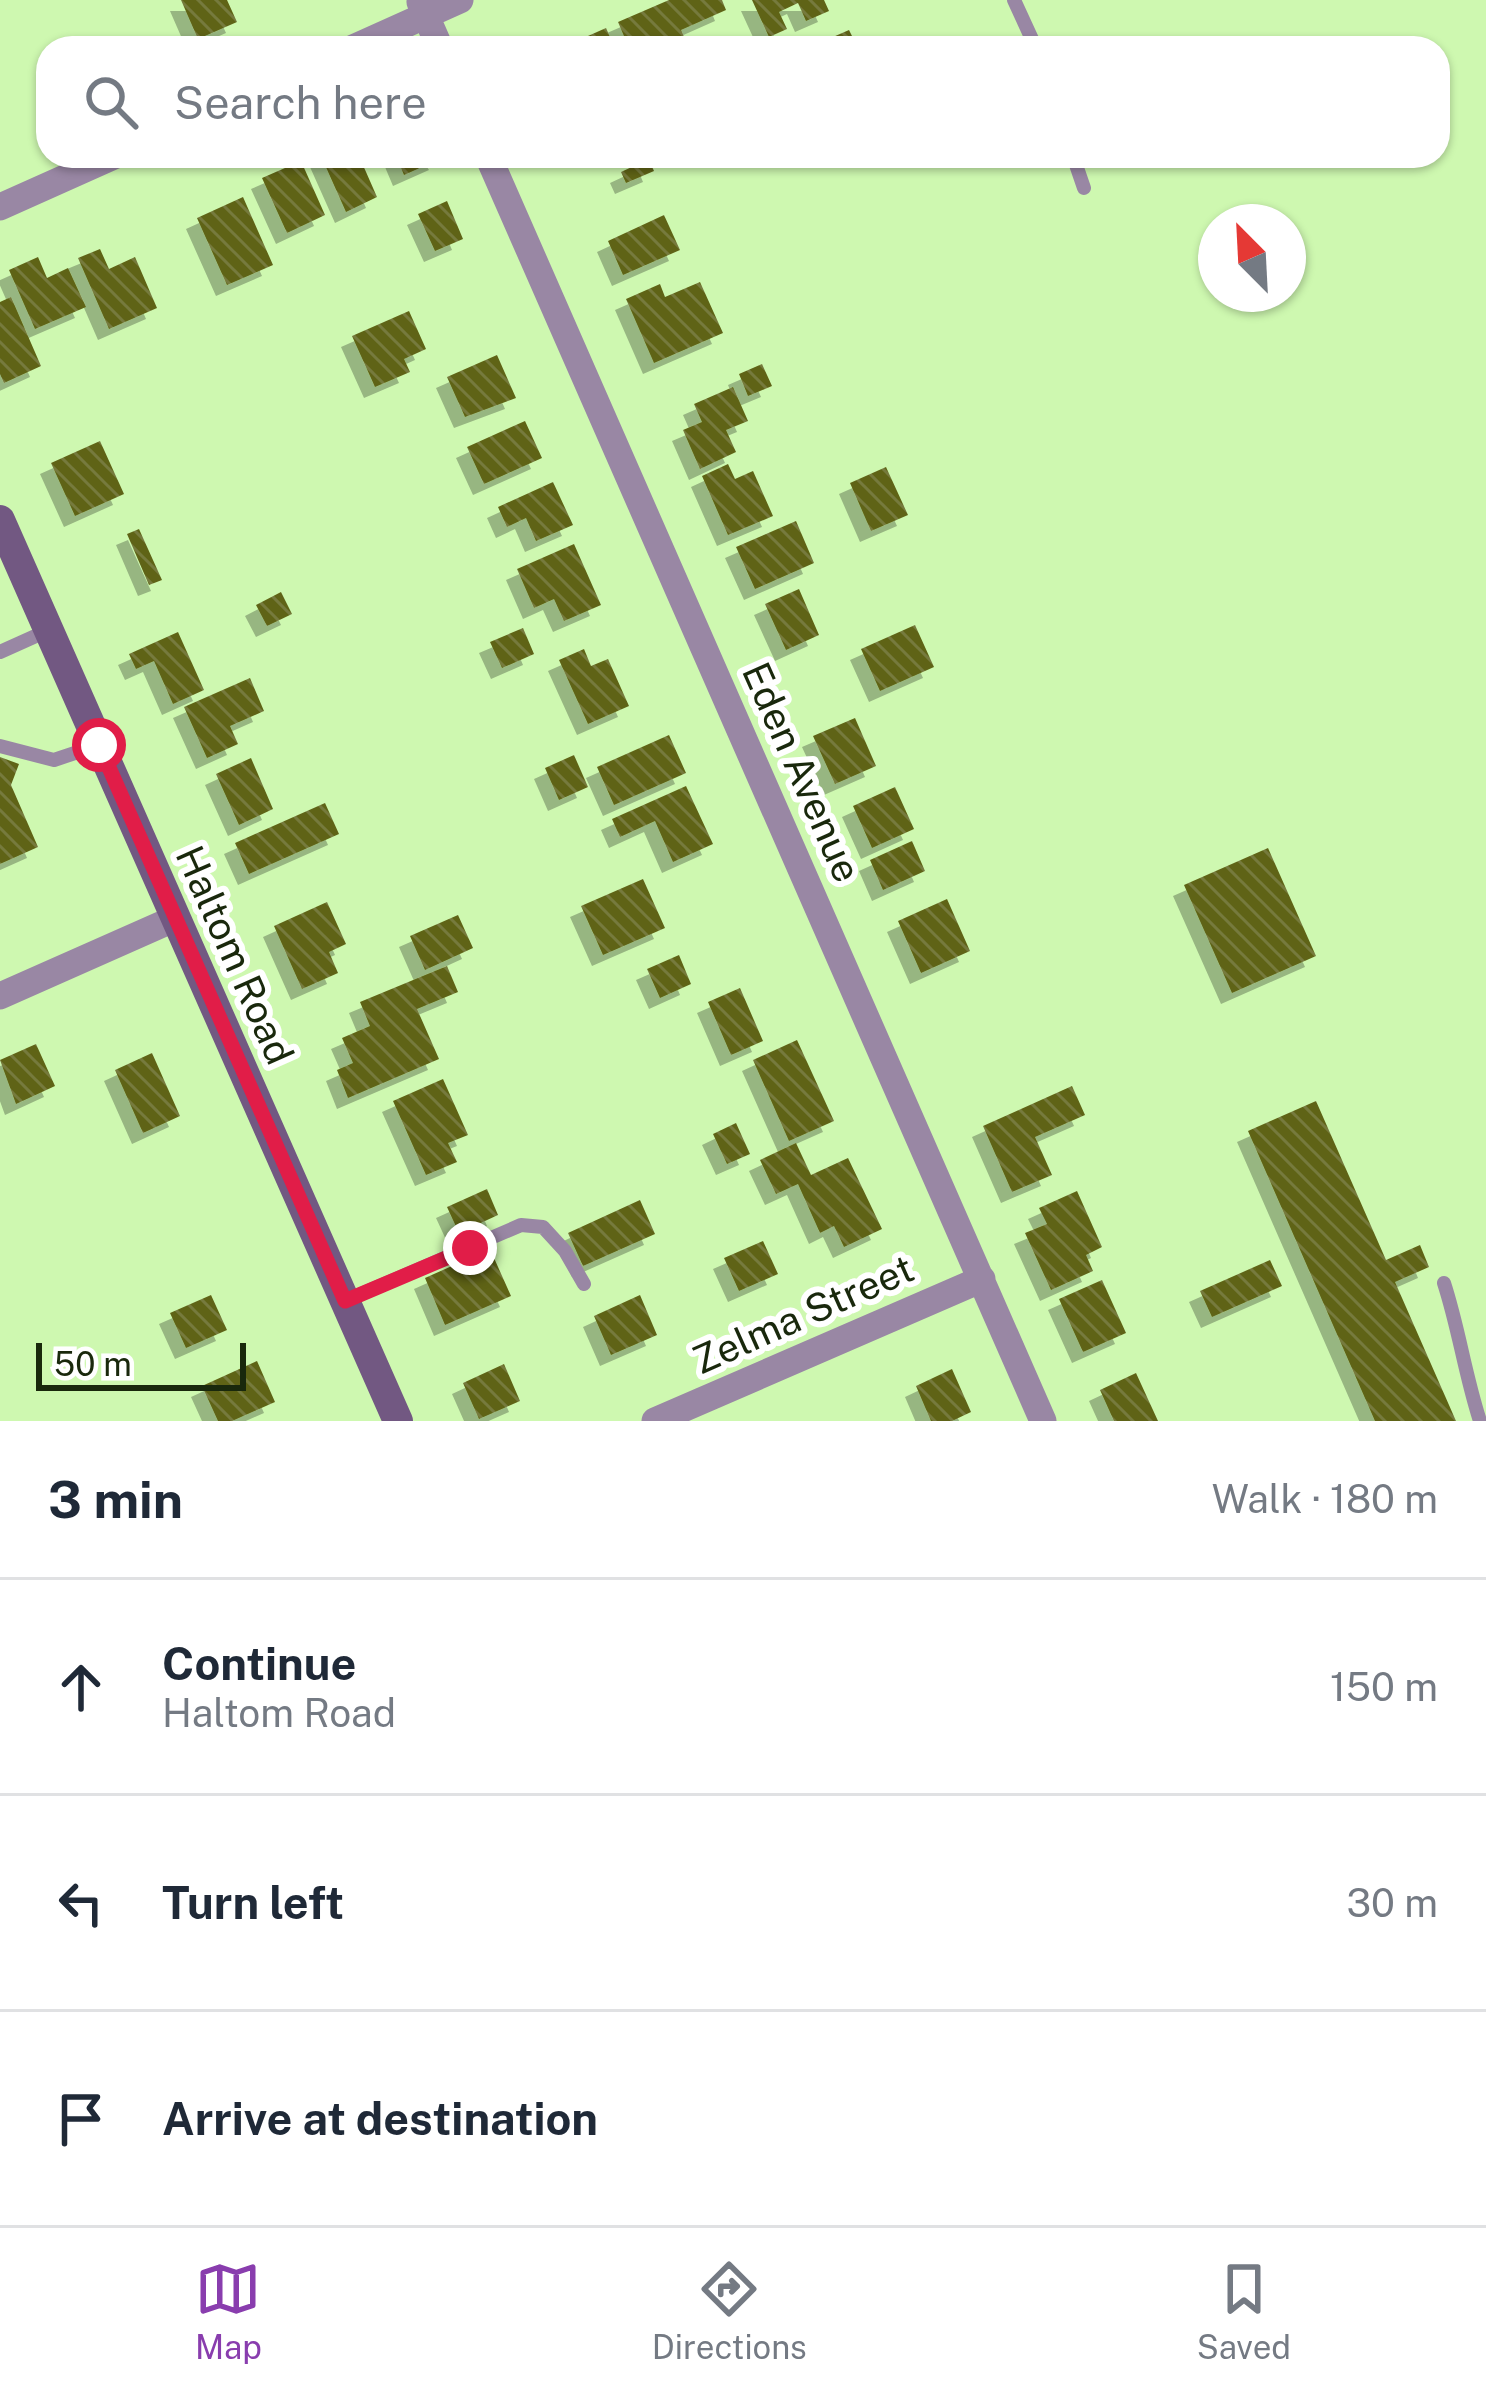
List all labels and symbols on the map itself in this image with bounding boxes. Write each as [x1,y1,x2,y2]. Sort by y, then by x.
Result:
north arrow [1198,204,1306,312]
street label: Eden Avenue [733,655,871,889]
route start [72,718,126,772]
street label: Haltom Road [166,839,304,1071]
route end [443,1221,497,1275]
street label: Zelma Street [686,1245,920,1383]
scale bar [36,1337,246,1390]

